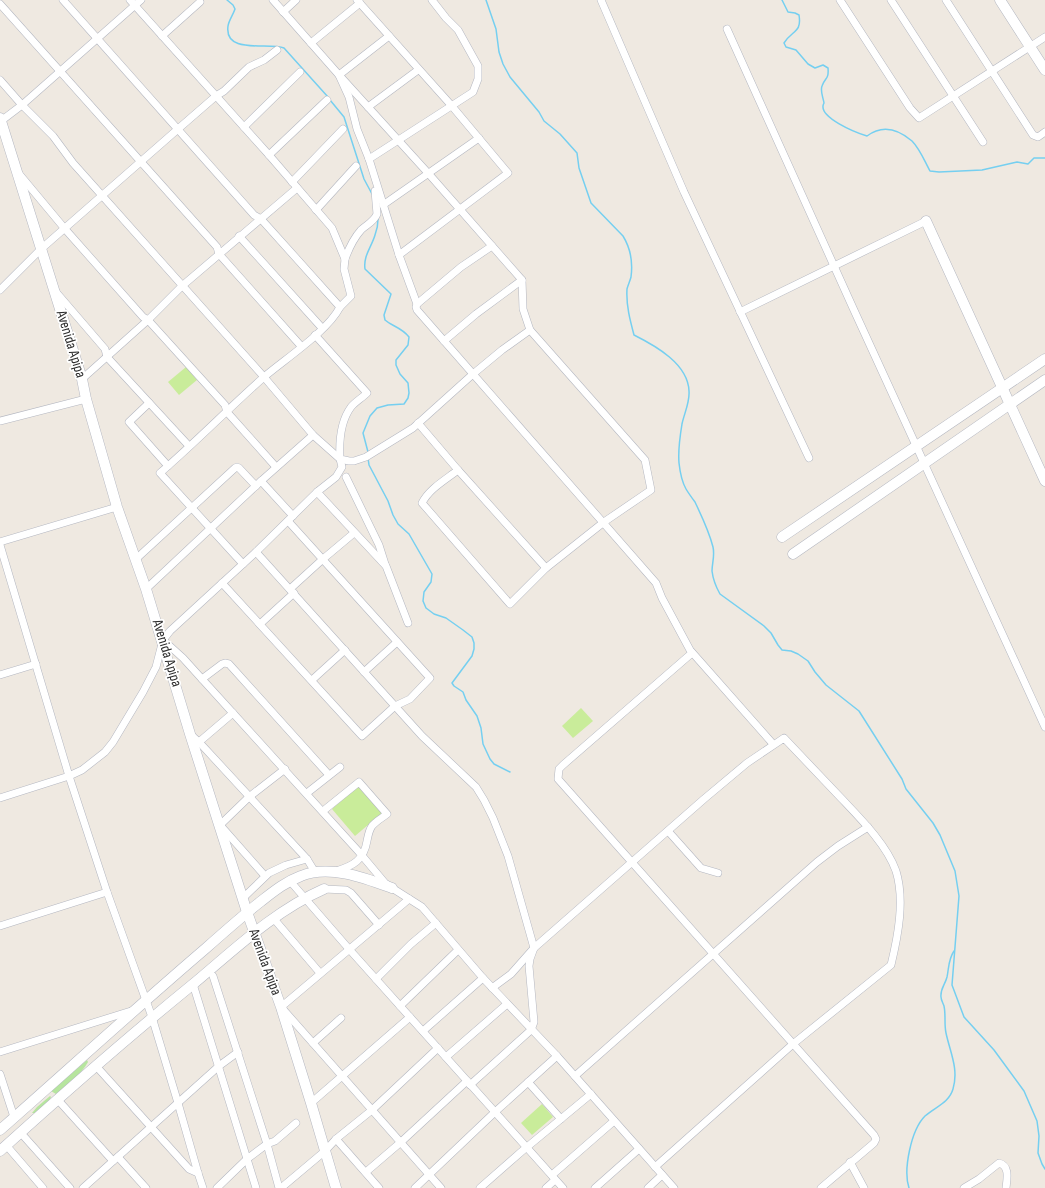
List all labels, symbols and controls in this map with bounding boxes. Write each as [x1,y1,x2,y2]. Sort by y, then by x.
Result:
street label: Avenida Apipa [51,307,90,380]
street label: Avenida Apipa [147,616,186,689]
street label: Avenida Apipa [244,925,286,998]

